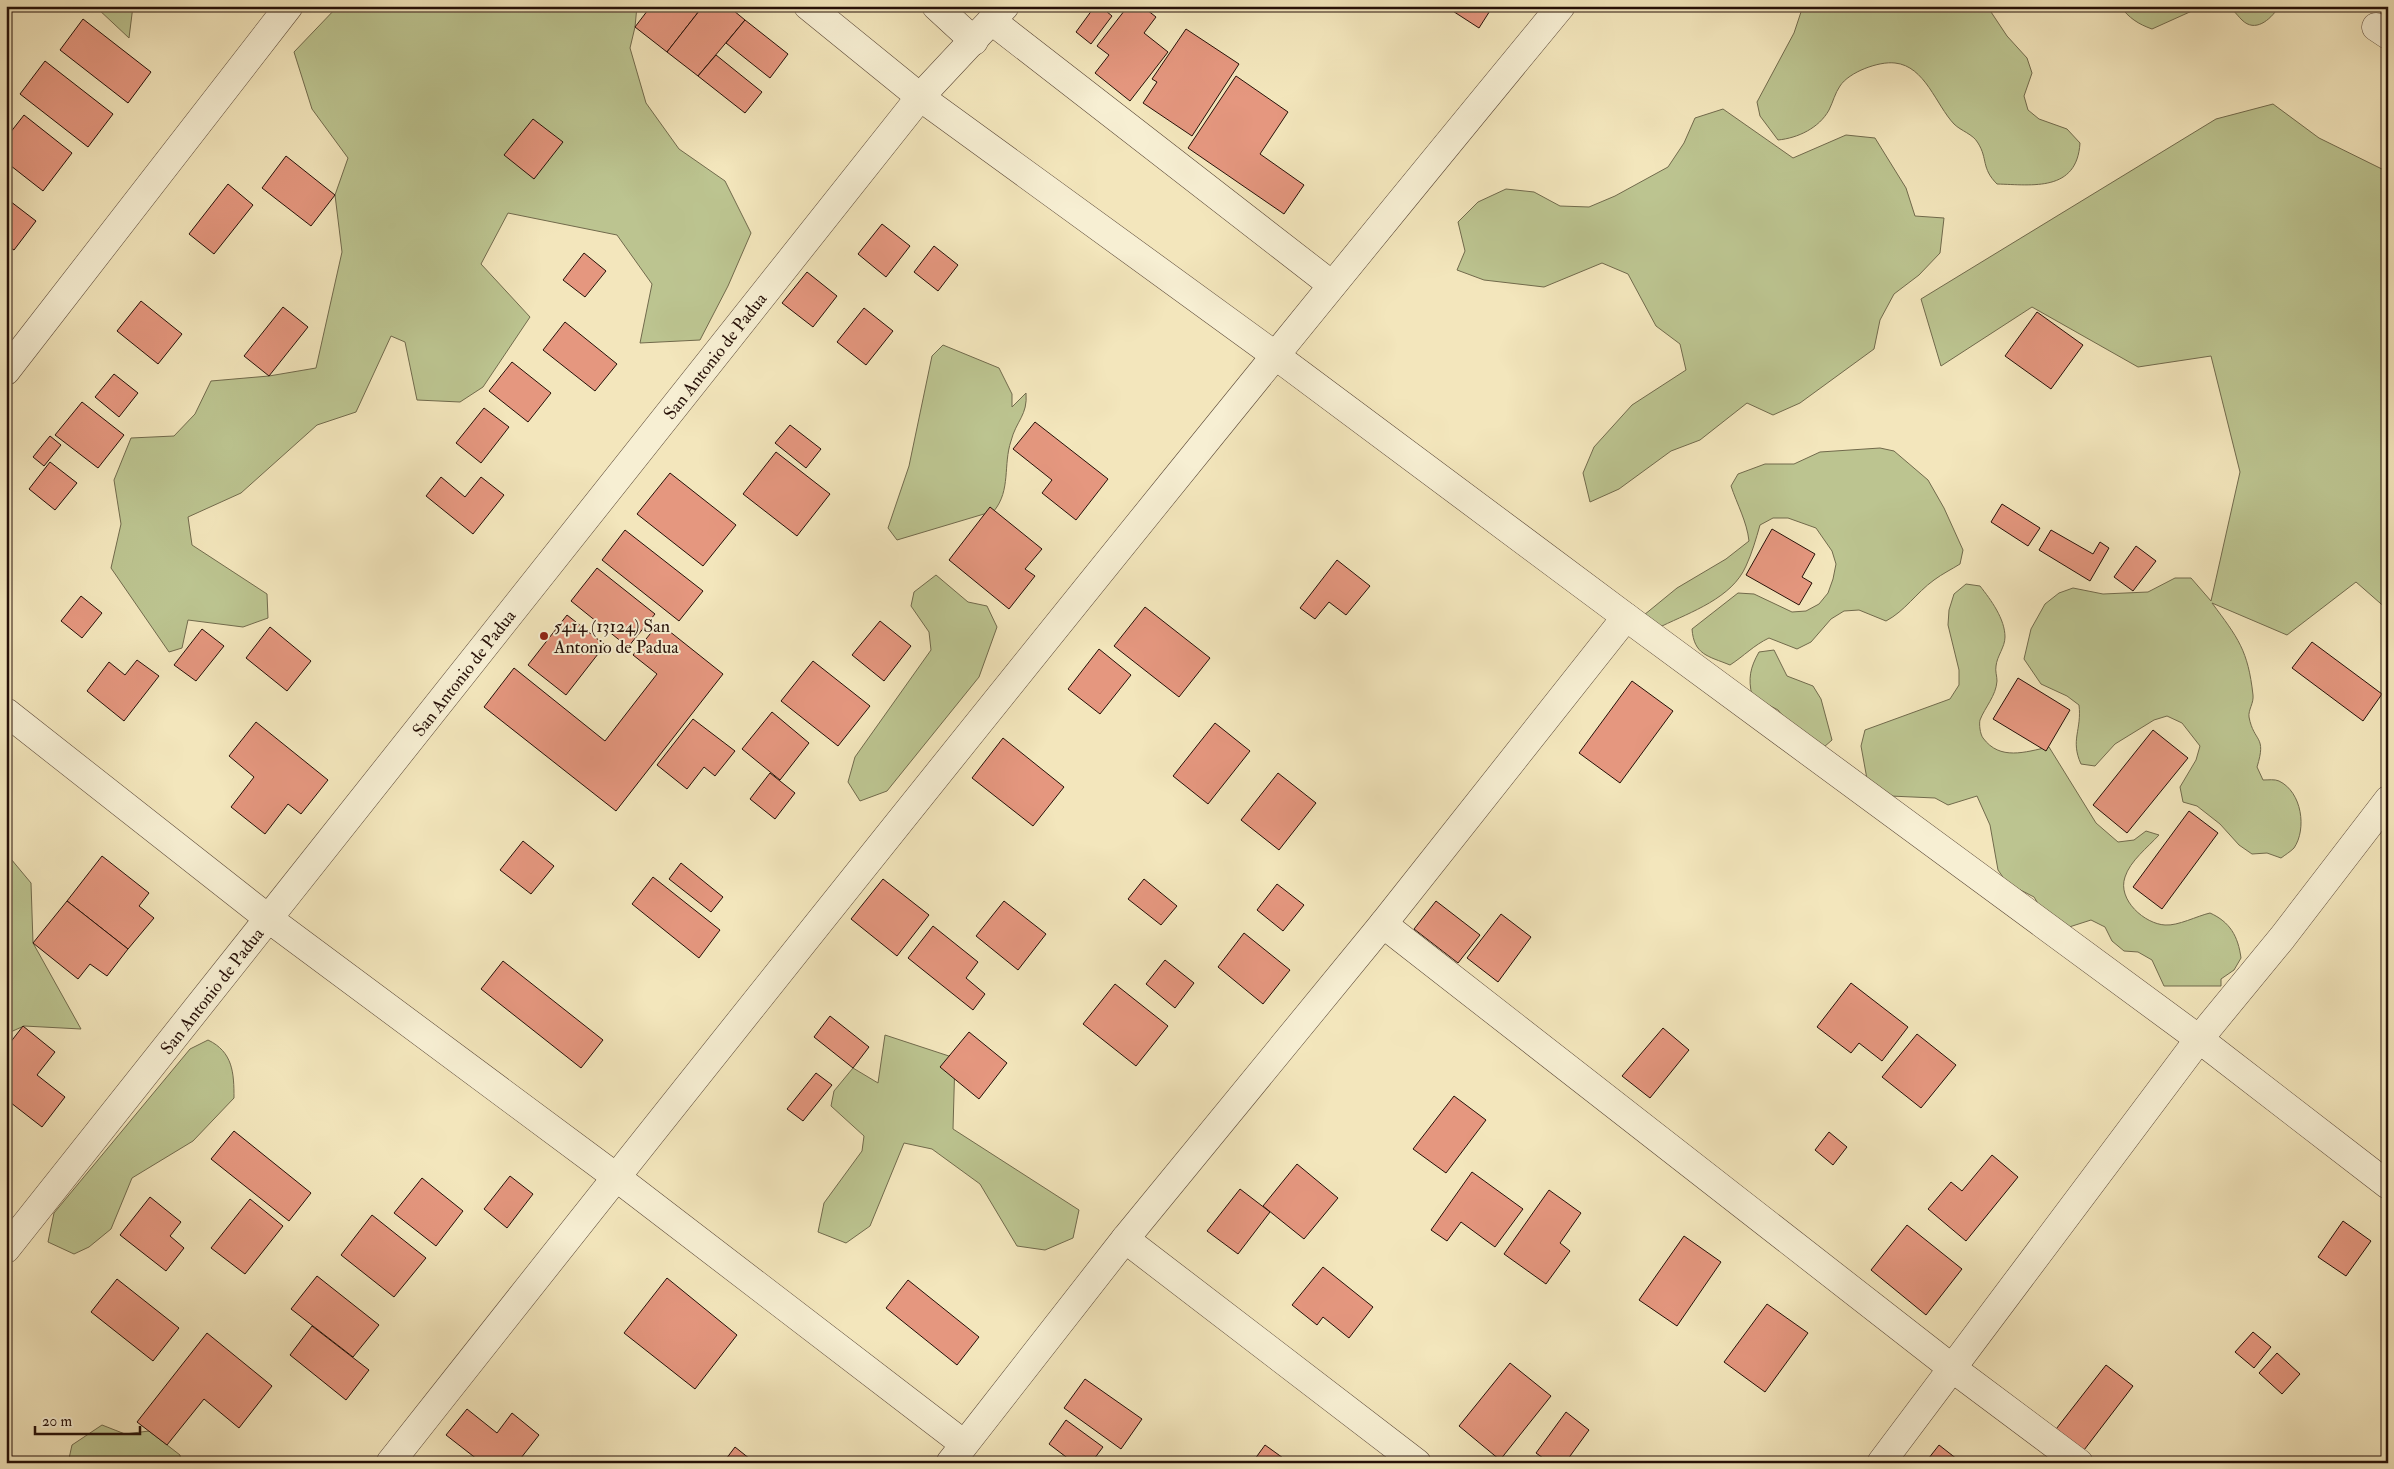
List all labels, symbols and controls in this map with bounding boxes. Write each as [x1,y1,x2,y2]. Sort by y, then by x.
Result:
street label: San Antonio de Padua [659,288,773,425]
street label: San Antonio de Padua [408,605,522,742]
place label: 5414 (13124) San Antonio de Padua [553,615,679,659]
marker: 5414 (13124) San Antonio de Padua [538,630,550,642]
street label: San Antonio de Padua [156,923,270,1060]
scale bar [35,1404,140,1436]
text: 20 m [42,1412,72,1431]

